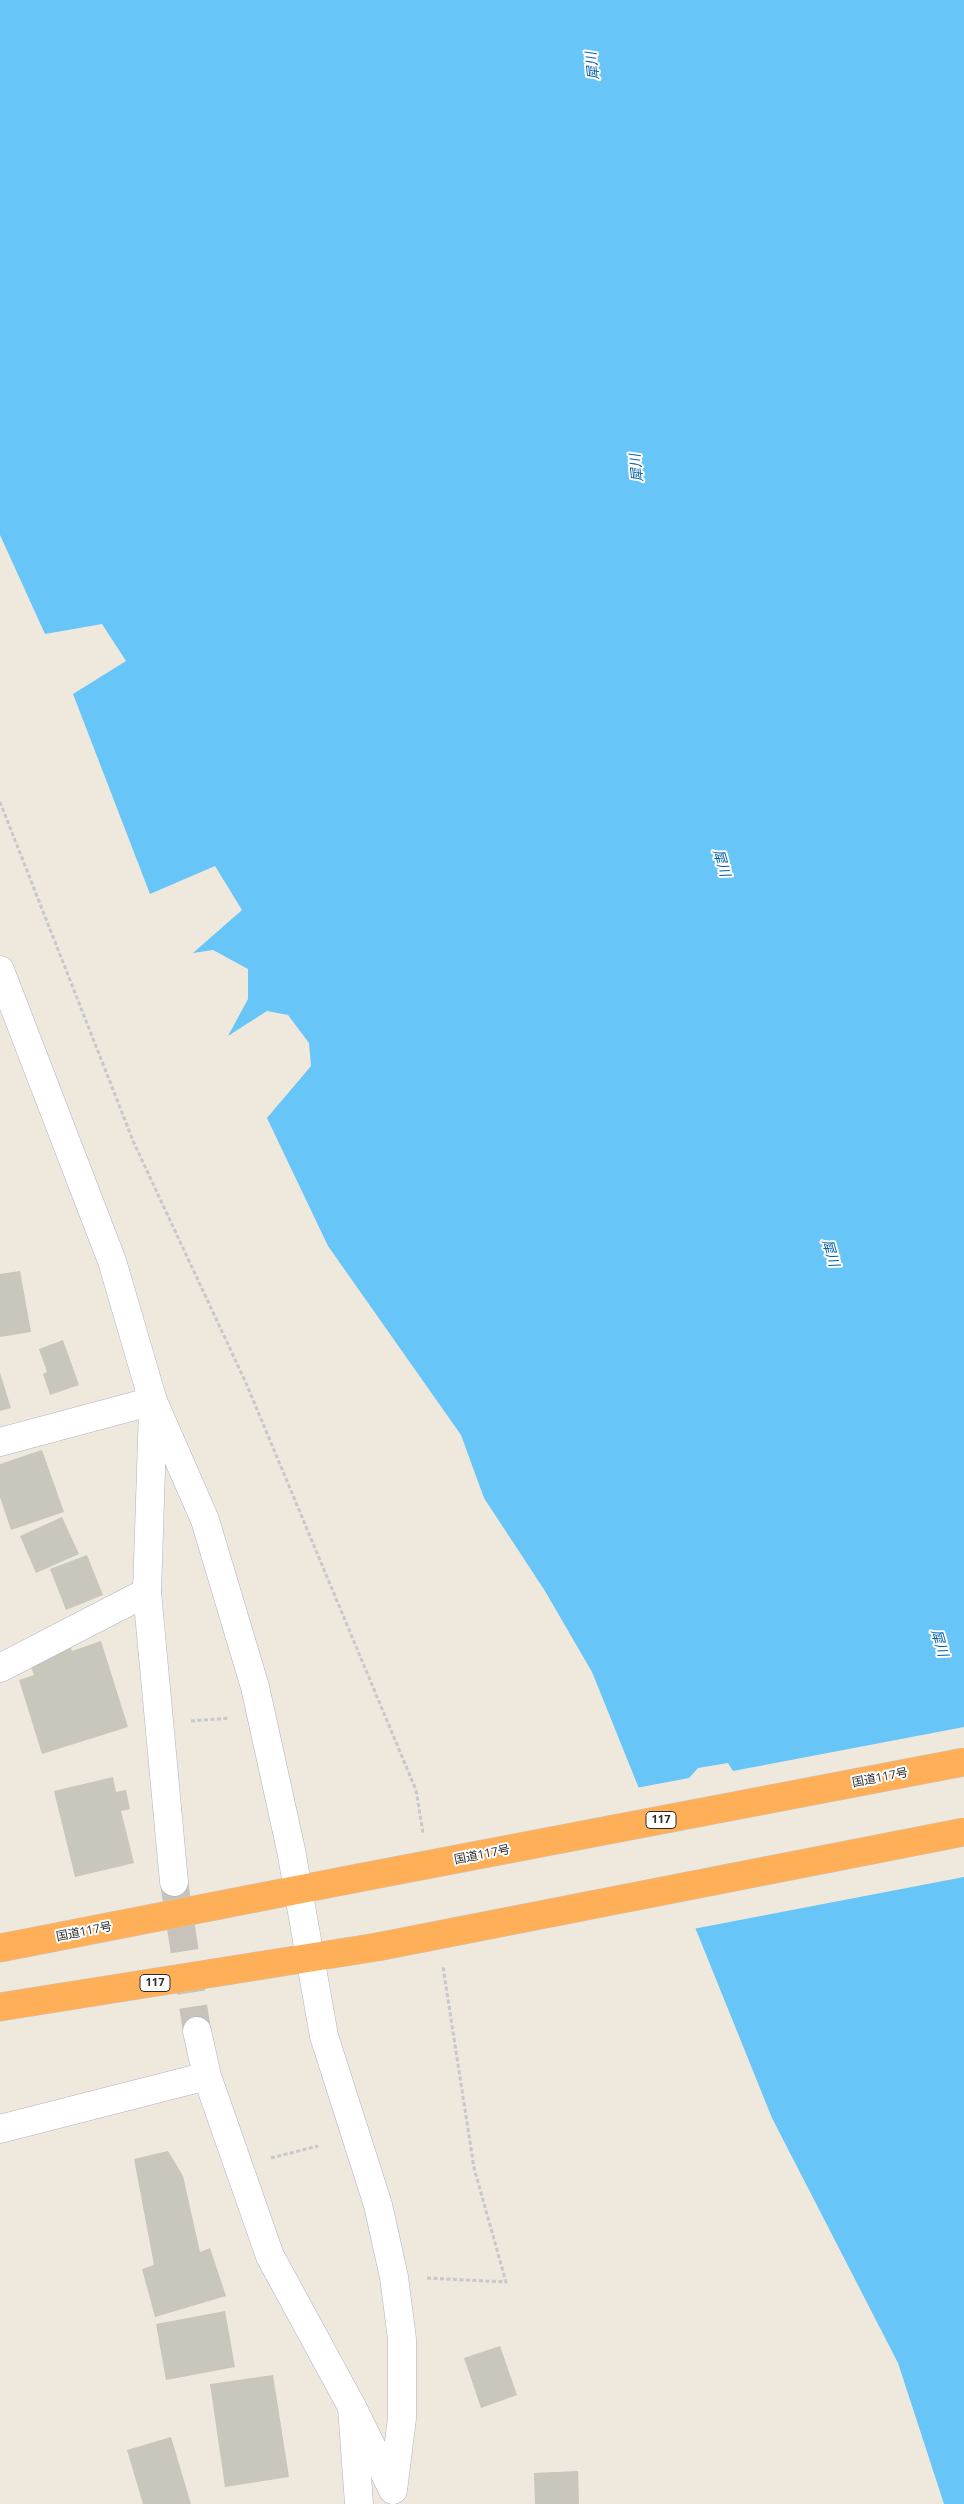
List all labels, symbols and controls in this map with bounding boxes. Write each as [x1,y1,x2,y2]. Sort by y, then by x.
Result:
water label: 犀川 [583,51,603,81]
water label: 犀川 [627,453,647,483]
water label: 犀川 [709,847,733,879]
water label: 犀川 [818,1237,842,1269]
water label: 犀川 [927,1627,951,1659]
street label: 国道117号 [851,1766,909,1790]
road number: 117 [646,1812,676,1828]
street label: 国道117号 [453,1843,511,1867]
street label: 国道117号 [55,1920,113,1944]
road number: 117 [140,1975,170,1992]

